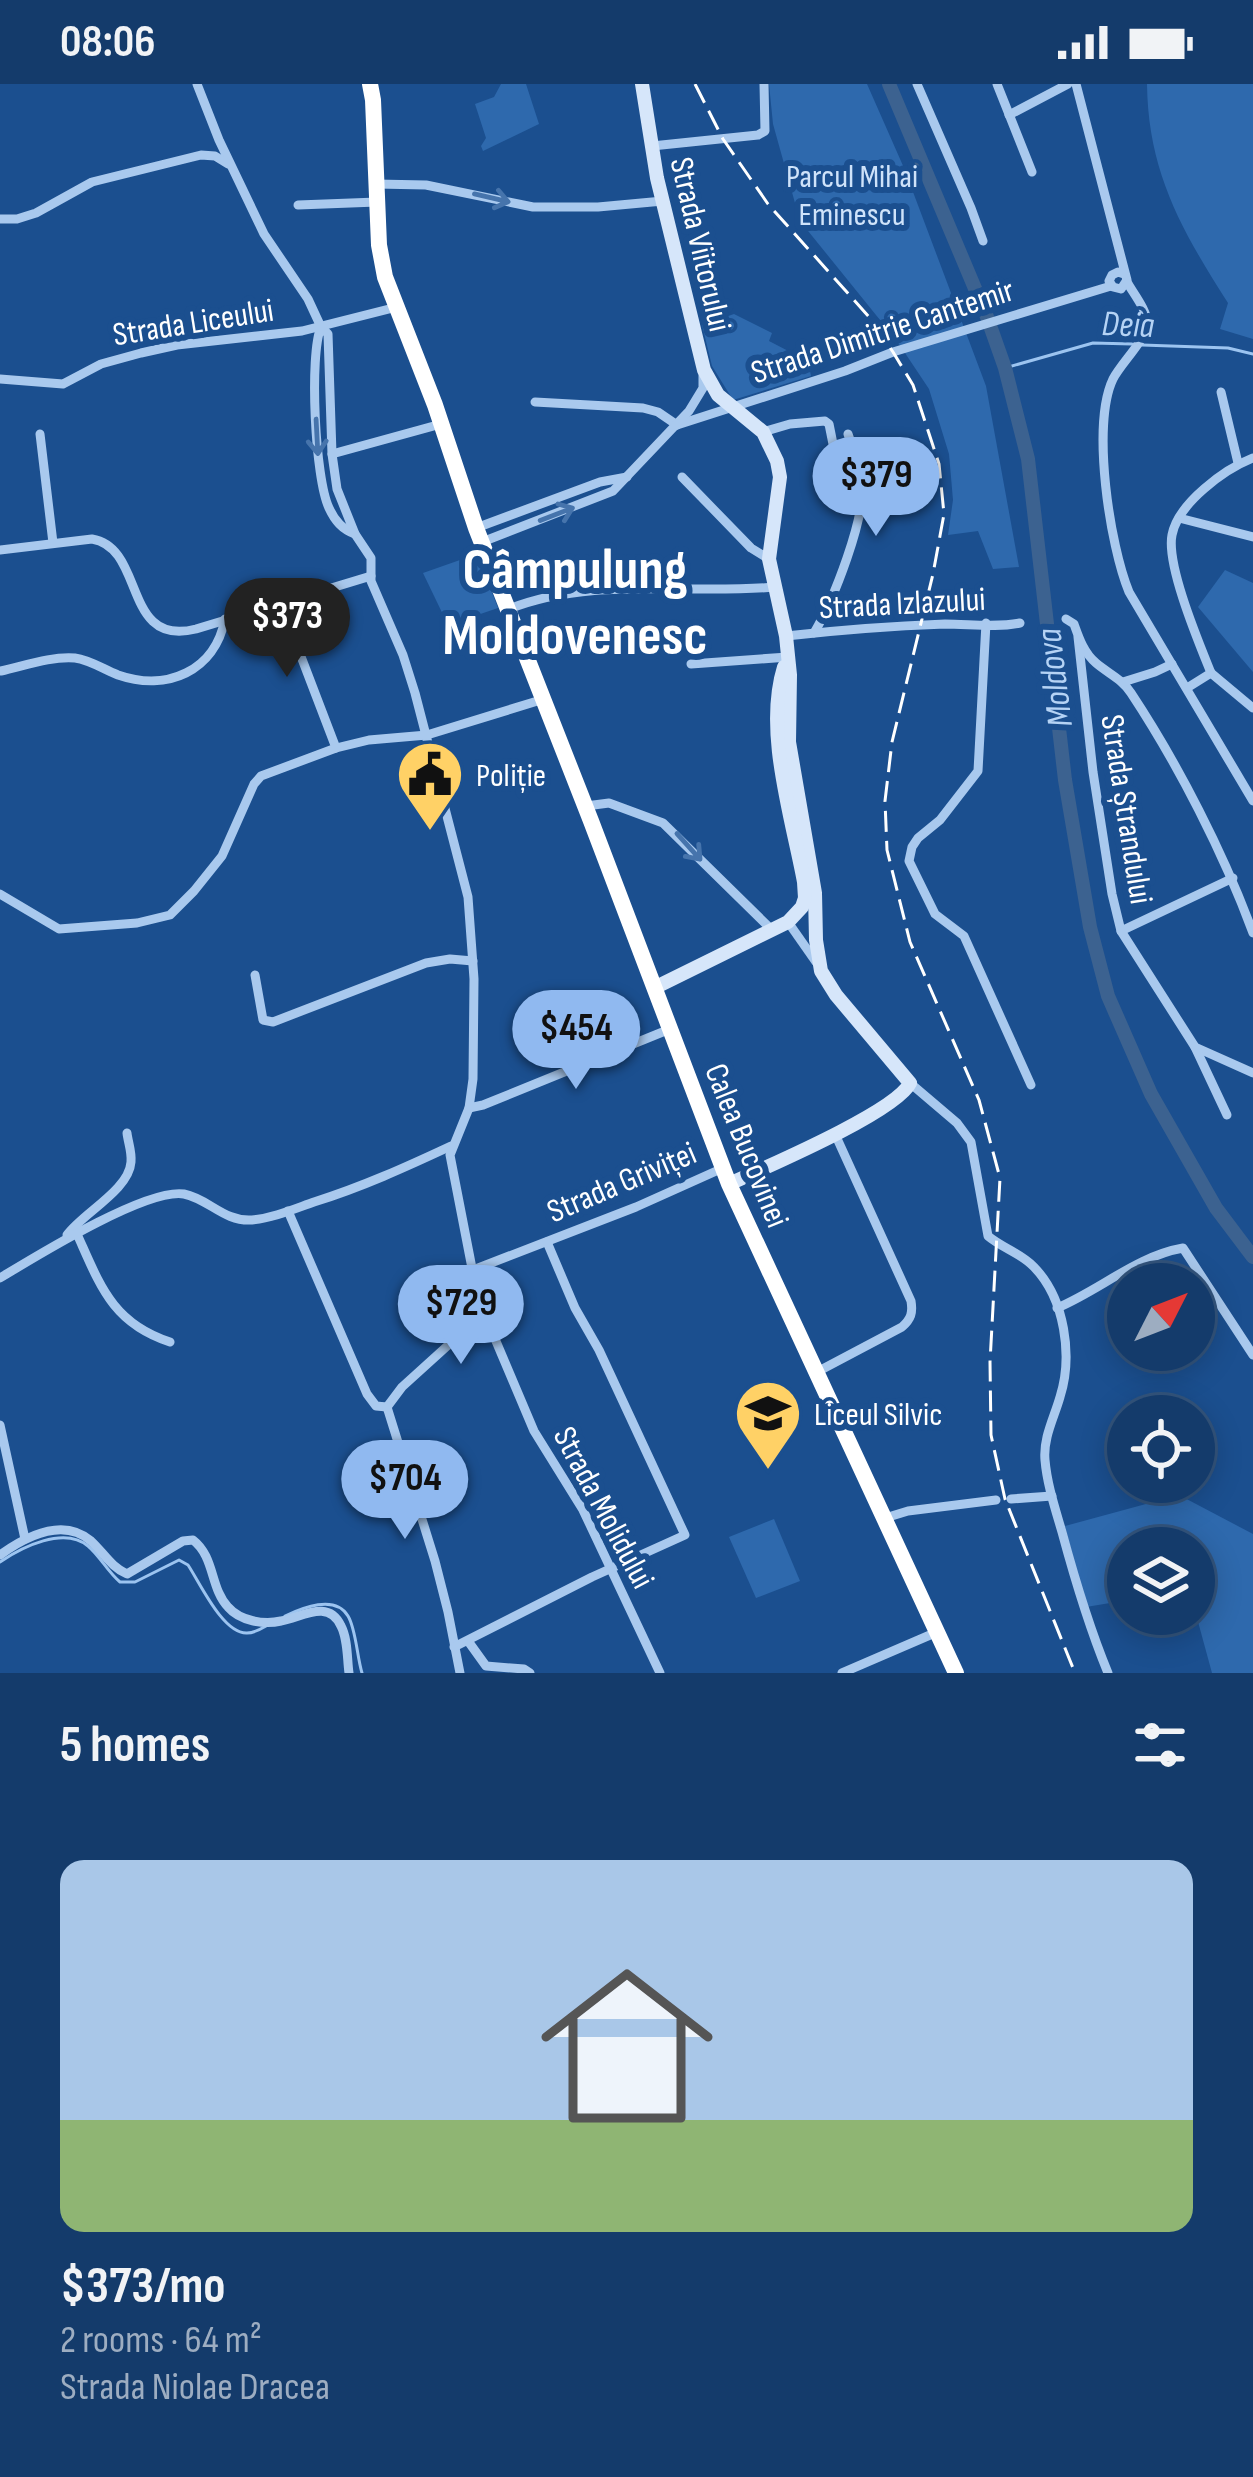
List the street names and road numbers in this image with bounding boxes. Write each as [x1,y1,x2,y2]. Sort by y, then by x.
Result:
street label: Strada Viitorului [661,153,740,335]
street label: Strada Dimitrie Cantemir [746,271,1019,393]
street label: Strada Liceului [110,291,276,355]
street label: Strada Izlazului [818,580,986,628]
street label: Strada Ștrandului [1091,712,1161,907]
street label: Calea Bucovinei [695,1058,797,1233]
street label: Strada Griviței [541,1134,702,1232]
street label: Strada Molidului [544,1420,663,1596]

